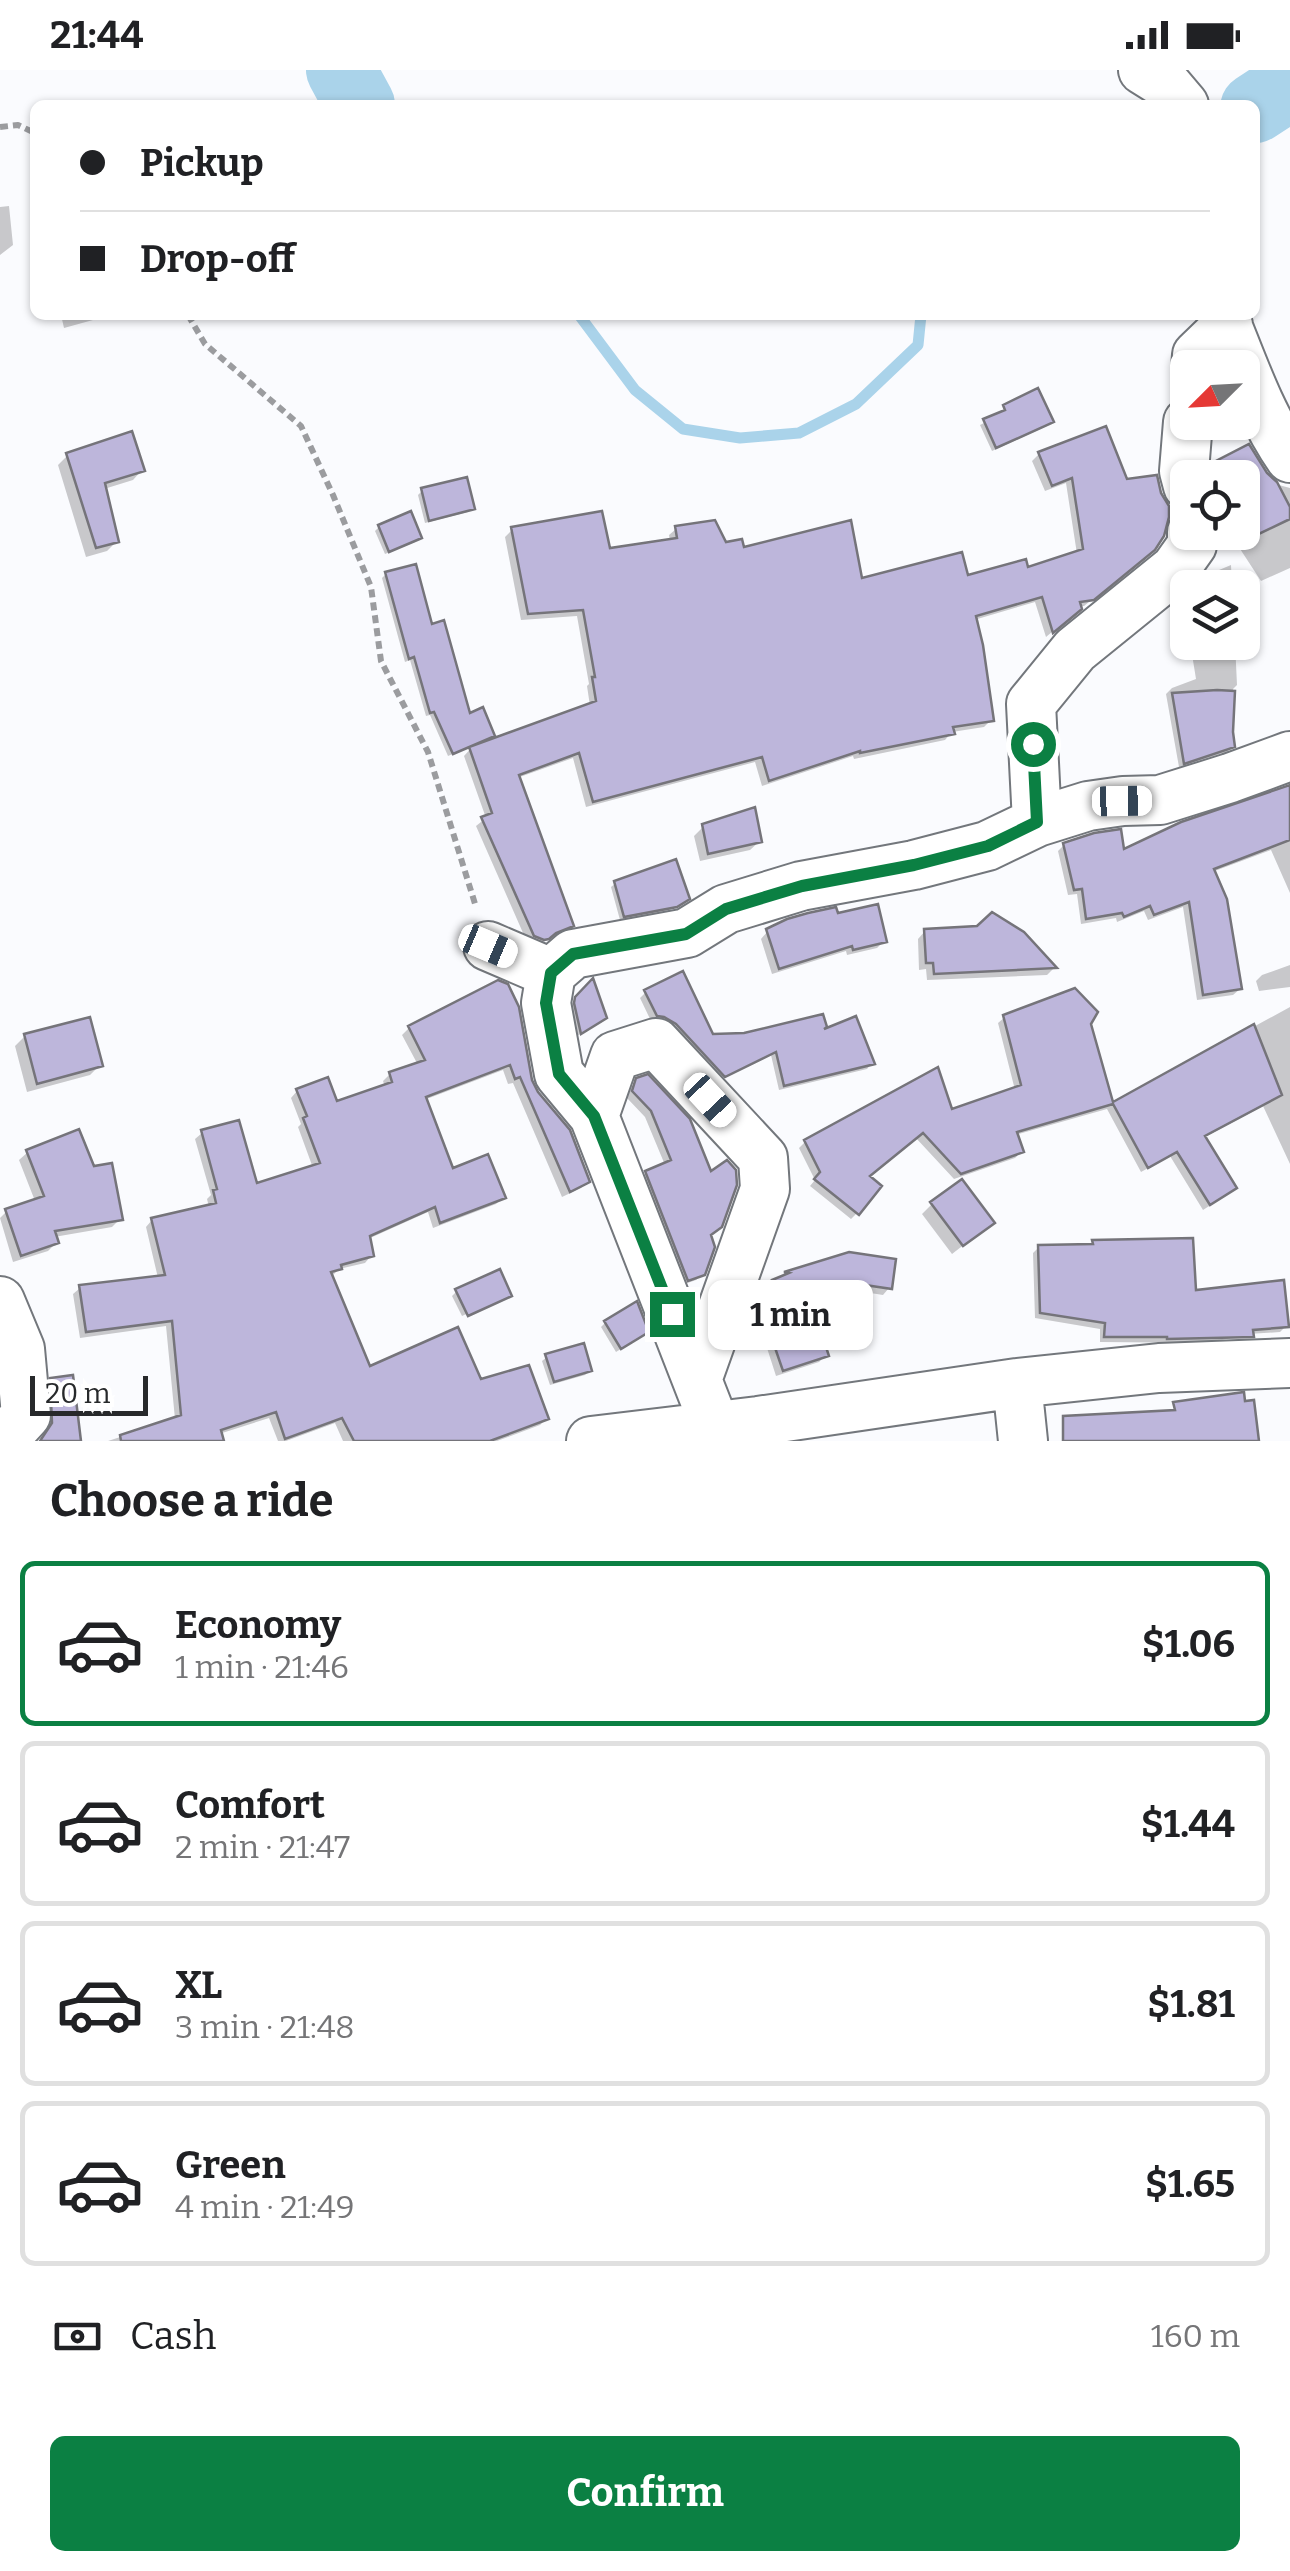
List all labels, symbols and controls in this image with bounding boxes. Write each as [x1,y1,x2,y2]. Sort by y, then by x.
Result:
text: 21:44 [50,12,143,58]
text: Pickup [140,140,264,186]
text: Drop-off [140,236,295,282]
north arrow [1170,350,1260,440]
map controls [1170,350,1260,660]
button: locate [1170,460,1260,550]
button: layers [1170,570,1260,660]
route start [1011,722,1056,767]
car [1092,785,1152,817]
car [455,920,521,972]
car [679,1068,741,1132]
callout: 1 min [707,1279,872,1349]
route end [650,1292,695,1337]
text: 1 min [750,1296,831,1334]
scale bar [30,1371,148,1416]
text: 20 m [45,1377,111,1410]
text: Choose a ride [50,1474,333,1528]
icon: car [55,1599,145,1689]
text: Economy [175,1602,341,1648]
text: $1.06 [1142,1621,1235,1667]
text: 1 min · 21:46 [175,1648,349,1686]
icon: car [55,1779,145,1869]
text: Comfort [175,1782,325,1828]
text: $1.44 [1141,1801,1235,1847]
text: 2 min · 21:47 [175,1828,350,1866]
icon: car [55,1959,145,2049]
text: XL [175,1962,222,2008]
text: $1.81 [1147,1981,1235,2027]
text: 3 min · 21:48 [175,2008,355,2046]
icon: car [55,2139,145,2229]
text: Green [175,2142,286,2188]
text: $1.65 [1145,2161,1235,2207]
text: 4 min · 21:49 [175,2188,355,2226]
icon: cash [50,2309,105,2364]
text: Cash [130,2313,216,2359]
text: 160 m [1151,2317,1240,2355]
button: Confirm [50,2436,1240,2551]

